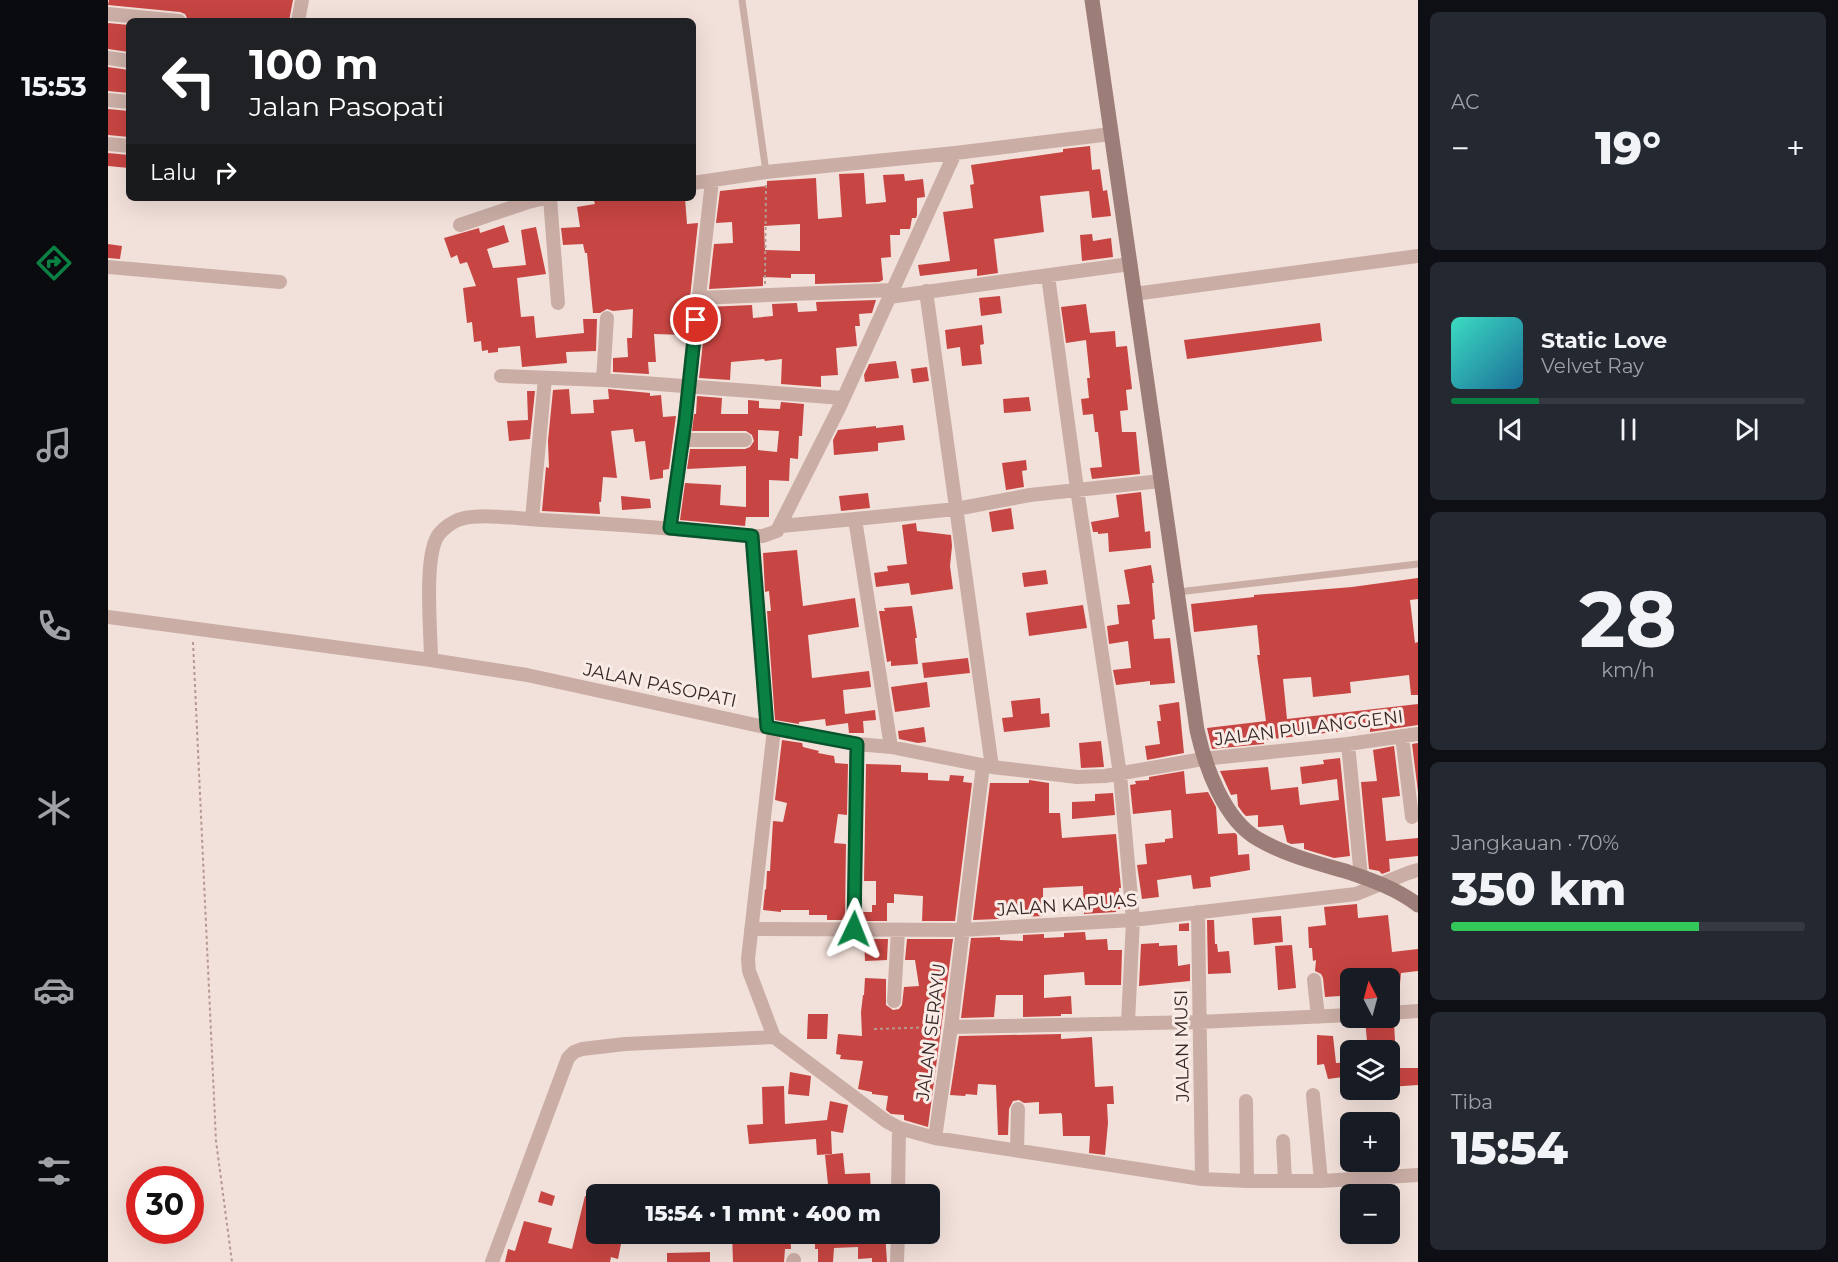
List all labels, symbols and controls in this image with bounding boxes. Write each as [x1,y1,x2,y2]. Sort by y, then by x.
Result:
text: 100 m [249,38,378,90]
icon: left [150,42,228,120]
text: 15:53 [21,70,87,103]
text: Jalan Pasopati [249,90,444,123]
text: AC [1451,90,1479,114]
text: 19° [1595,120,1661,175]
text: − [1451,128,1470,168]
text: + [1786,128,1805,168]
icon: right [209,156,242,189]
text: Lalu [150,159,197,186]
icon: directions [33,242,75,284]
pin [670,294,721,345]
icon: arrive [679,303,712,336]
text: Static Love [1541,327,1667,354]
text: Velvet Ray [1541,354,1644,378]
icon: previous [1494,413,1527,446]
icon: pause [1612,413,1645,446]
icon: next [1730,413,1763,446]
icon: music [33,424,75,466]
text: 28 [1579,571,1677,667]
icon: phone [33,605,75,647]
street label: JALAN PASOPATI [581,658,739,712]
text: km/h [1601,658,1655,682]
street label: JALAN PULANGGENI [1213,706,1404,751]
icon: climate [33,787,75,829]
text: Jangkauan · 70% [1451,831,1619,855]
text: 350 km [1451,861,1626,916]
street label: JALAN KAPUAS [995,889,1138,921]
position arrow [822,897,886,961]
street label: JALAN SERAYU [912,962,950,1103]
north arrow [1340,968,1400,1028]
map controls [1340,968,1400,1244]
icon: car [33,969,75,1011]
street label: JALAN MUSI [1170,990,1194,1103]
button: layers [1340,1040,1400,1100]
text: Tiba [1451,1090,1493,1114]
button: + [1340,1112,1400,1172]
text: 15:54 [1451,1120,1568,1175]
icon: filters [33,1150,75,1192]
speed limit sign: 30 [126,1166,204,1244]
button: − [1340,1184,1400,1244]
text: 15:54 · 1 mnt · 400 m [645,1200,881,1227]

